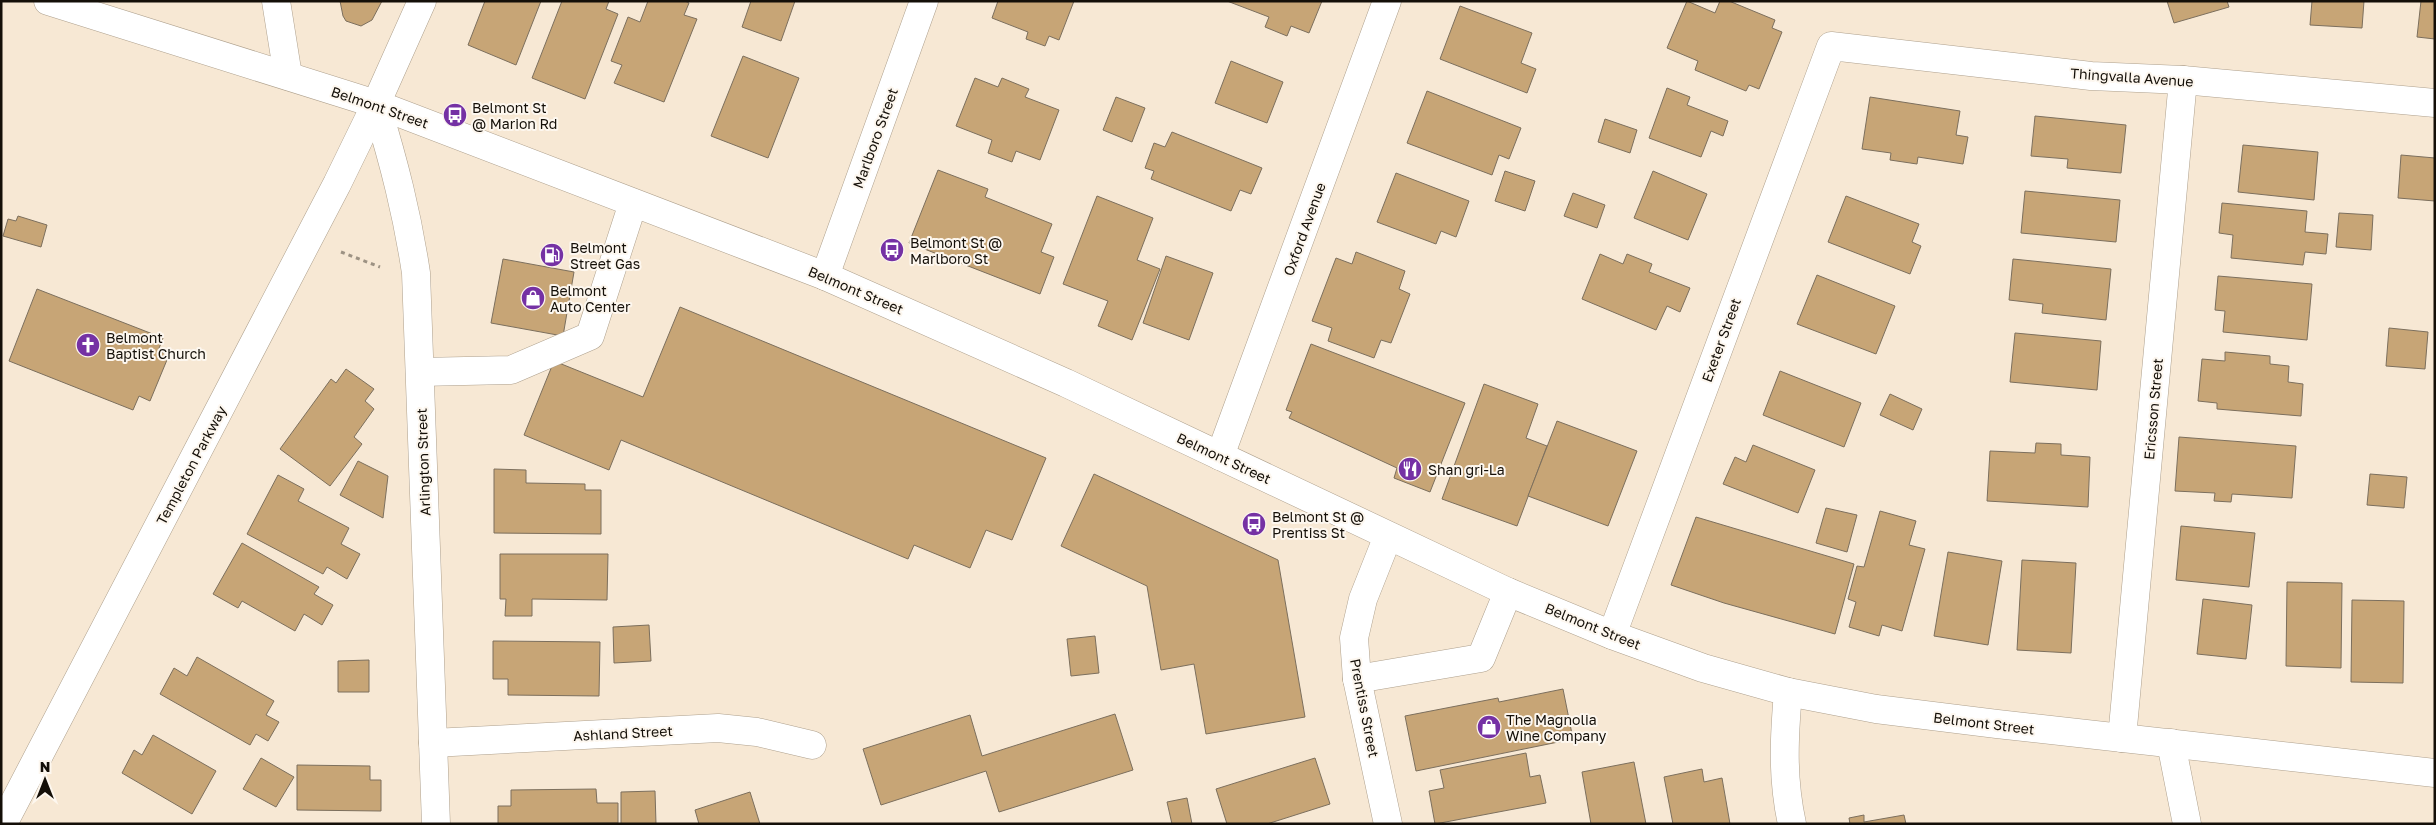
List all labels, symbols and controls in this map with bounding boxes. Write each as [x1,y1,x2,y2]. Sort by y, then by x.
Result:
street label: Thingvalla Avenue [2070,64,2194,90]
street label: Belmont Street [329,82,431,132]
street label: Marlboro Street [849,85,901,191]
place label: Belmont St @ Marion Rd [472,99,557,132]
bus stop icon: Belmont St @ Marion Rd [442,102,468,128]
street label: Oxford Avenue [1279,180,1329,278]
place label: Belmont St @ Marlboro St [910,234,1002,267]
bus stop icon: Belmont St @ Marlboro St [879,237,905,263]
place label: Belmont Street Gas [570,239,640,272]
fuel station icon: Belmont Street Gas [539,242,565,268]
street label: Belmont Street [806,262,906,318]
place label: Belmont Auto Center [550,282,631,315]
shop icon: Belmont Auto Center [520,285,546,311]
street label: Exeter Street [1698,296,1744,384]
place label: Belmont Baptist Church [106,329,206,362]
church icon: Belmont Baptist Church [75,332,101,358]
street label: Ericsson Street [2140,357,2166,461]
street label: Templeton Parkway [152,403,230,527]
street label: Arlington Street [413,408,433,516]
street label: Belmont Street [1174,429,1274,487]
restaurant icon: Shan gri-La [1397,456,1423,482]
place label: Shan gri-La [1428,461,1505,478]
place label: Belmont St @ Prentiss St [1272,508,1364,541]
bus stop icon: Belmont St @ Prentiss St [1241,511,1267,537]
street label: Belmont Street [1543,599,1643,653]
street label: Prentiss Street [1347,657,1383,759]
street label: Belmont Street [1932,708,2036,738]
place label: The Magnolia Wine Company [1506,711,1607,744]
shop icon: The Magnolia Wine Company [1476,714,1502,740]
street label: Ashland Street [573,722,673,744]
north arrow [20,755,70,805]
text: N [40,758,50,775]

